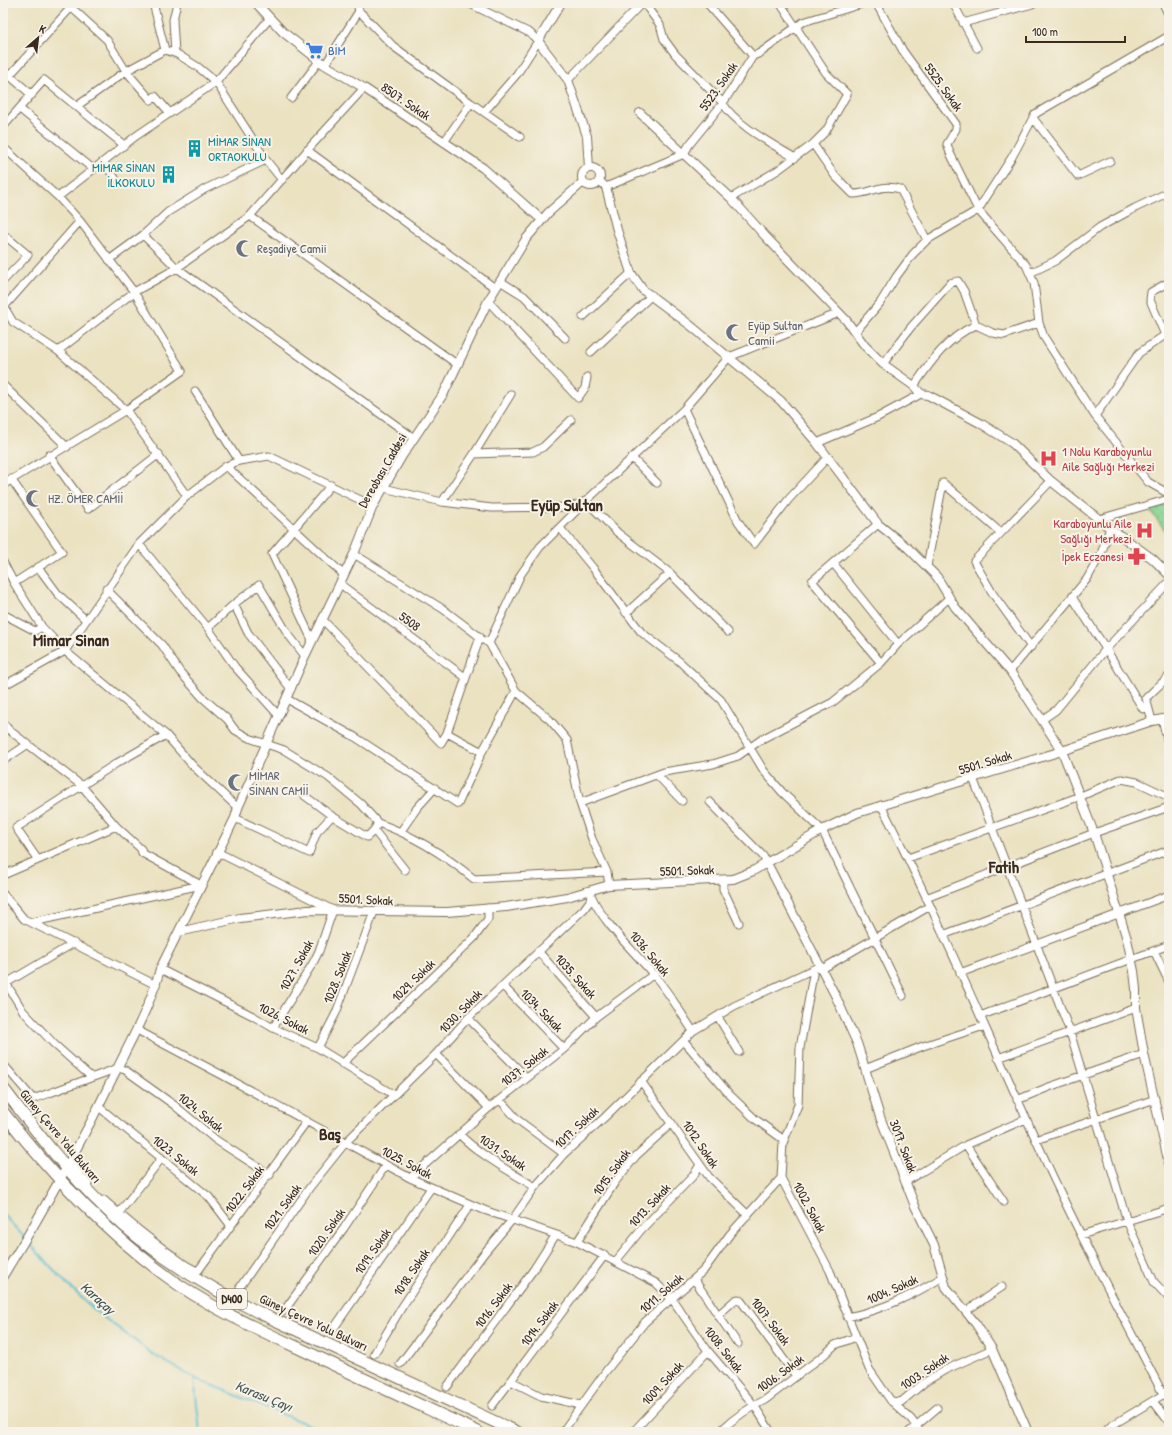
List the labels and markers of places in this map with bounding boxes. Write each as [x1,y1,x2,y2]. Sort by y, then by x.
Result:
supermarket icon: BİM [305,40,325,60]
place label: BİM [328,41,346,59]
place label: MİMAR SİNAN ORTAOKULU [208,132,271,165]
building icon: MİMAR SİNAN ORTAOKULU [185,138,205,158]
place label: MİMAR SİNAN İLKOKULU [92,158,155,191]
building icon: MİMAR SİNAN İLKOKULU [158,164,178,184]
mosque icon: Reşadiye Camii [234,238,254,258]
place label: Reşadiye Camii [257,239,327,257]
place label: Eyüp Sultan Camii [748,316,803,349]
mosque icon: Eyüp Sultan Camii [725,322,745,342]
place label: 1 Nolu Karaboyunlu Aile Sağlığı Merkezi [1062,442,1155,475]
hospital icon: 1 Nolu Karaboyunlu Aile Sağlığı Merkezi [1039,448,1059,468]
mosque icon: HZ. ÖMER CAMİİ [25,488,45,508]
place label: HZ. ÖMER CAMİİ [48,489,123,507]
place label: Karaboyunlu Aile Sağlığı Merkezi [1053,514,1132,547]
hospital icon: Karaboyunlu Aile Sağlığı Merkezi [1135,520,1155,540]
pharmacy icon: İpek Eczanesi [1127,546,1147,566]
place label: İpek Eczanesi [1061,547,1124,565]
place label: MİMAR SİNAN CAMİİ [249,766,309,799]
mosque icon: MİMAR SİNAN CAMİİ [226,772,246,792]

